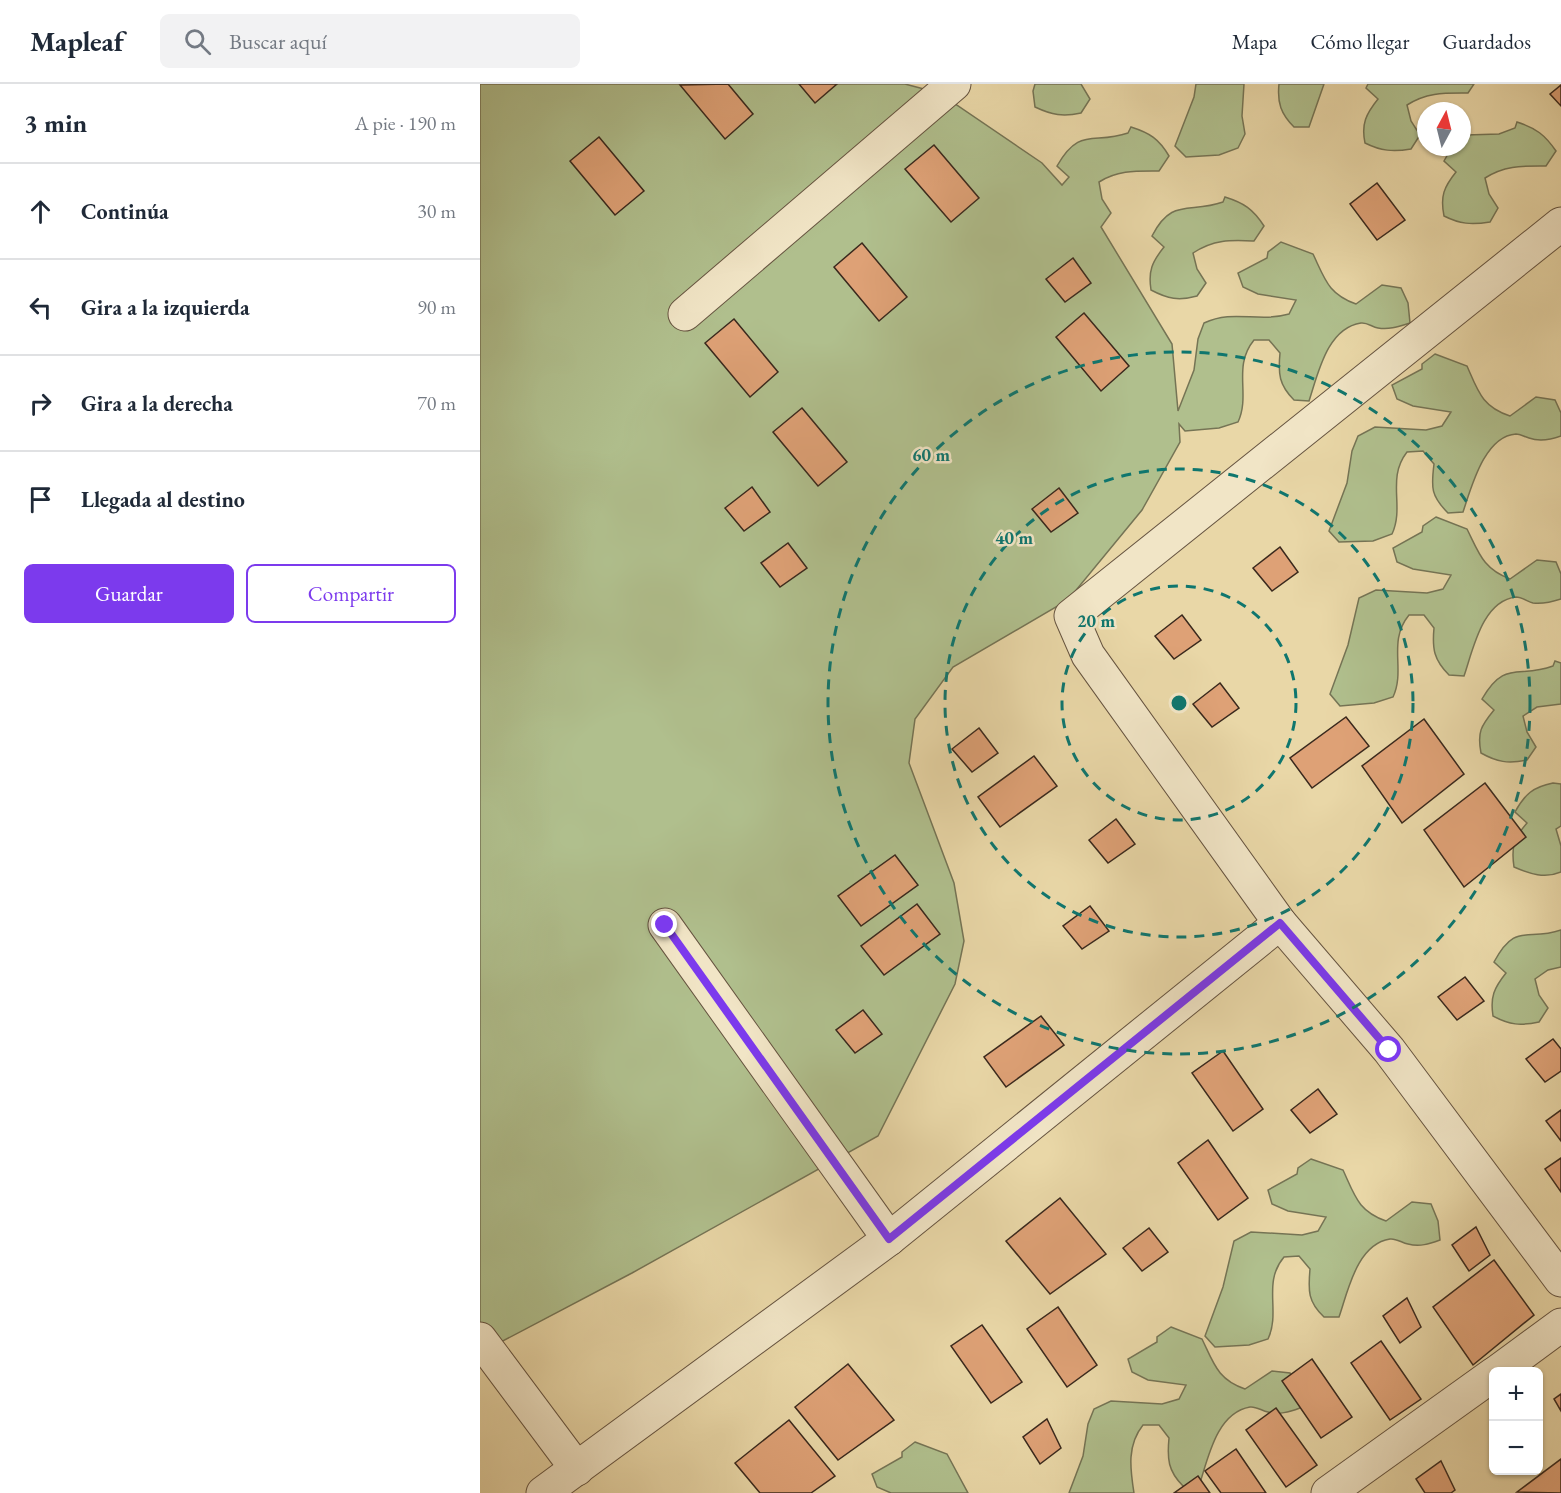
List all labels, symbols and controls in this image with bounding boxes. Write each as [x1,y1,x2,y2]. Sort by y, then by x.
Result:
search box [160,14,580,68]
text: Mapleaf [30,23,124,59]
icon: search [181,25,214,58]
text: Buscar aquí [229,27,327,56]
text: Mapa [1232,28,1277,55]
text: Cómo llegar [1310,28,1409,55]
text: Guardados [1442,28,1531,55]
north arrow [1417,102,1471,156]
text: 3 min [24,106,87,140]
text: A pie · 190 m [355,110,456,136]
icon: ahead [24,195,57,228]
text: Continúa [81,197,169,226]
text: 30 m [417,198,456,224]
icon: left [24,291,57,324]
text: Gira a la izquierda [81,293,250,322]
text: 90 m [417,294,456,320]
icon: right [24,387,57,420]
text: Gira a la derecha [81,389,233,418]
text: 70 m [417,390,456,416]
text: 60 m [912,443,950,466]
icon: arrive [24,483,57,516]
text: Llegada al destino [81,485,245,514]
text: 40 m [995,526,1033,549]
button: Guardar [24,564,234,623]
button: Compartir [246,564,456,623]
text: 20 m [1077,609,1115,632]
centre of rings [1169,693,1189,713]
route end [651,911,677,937]
route start [1375,1036,1401,1062]
map controls [1489,1367,1543,1475]
button: + [1489,1367,1543,1421]
button: − [1489,1421,1543,1475]

